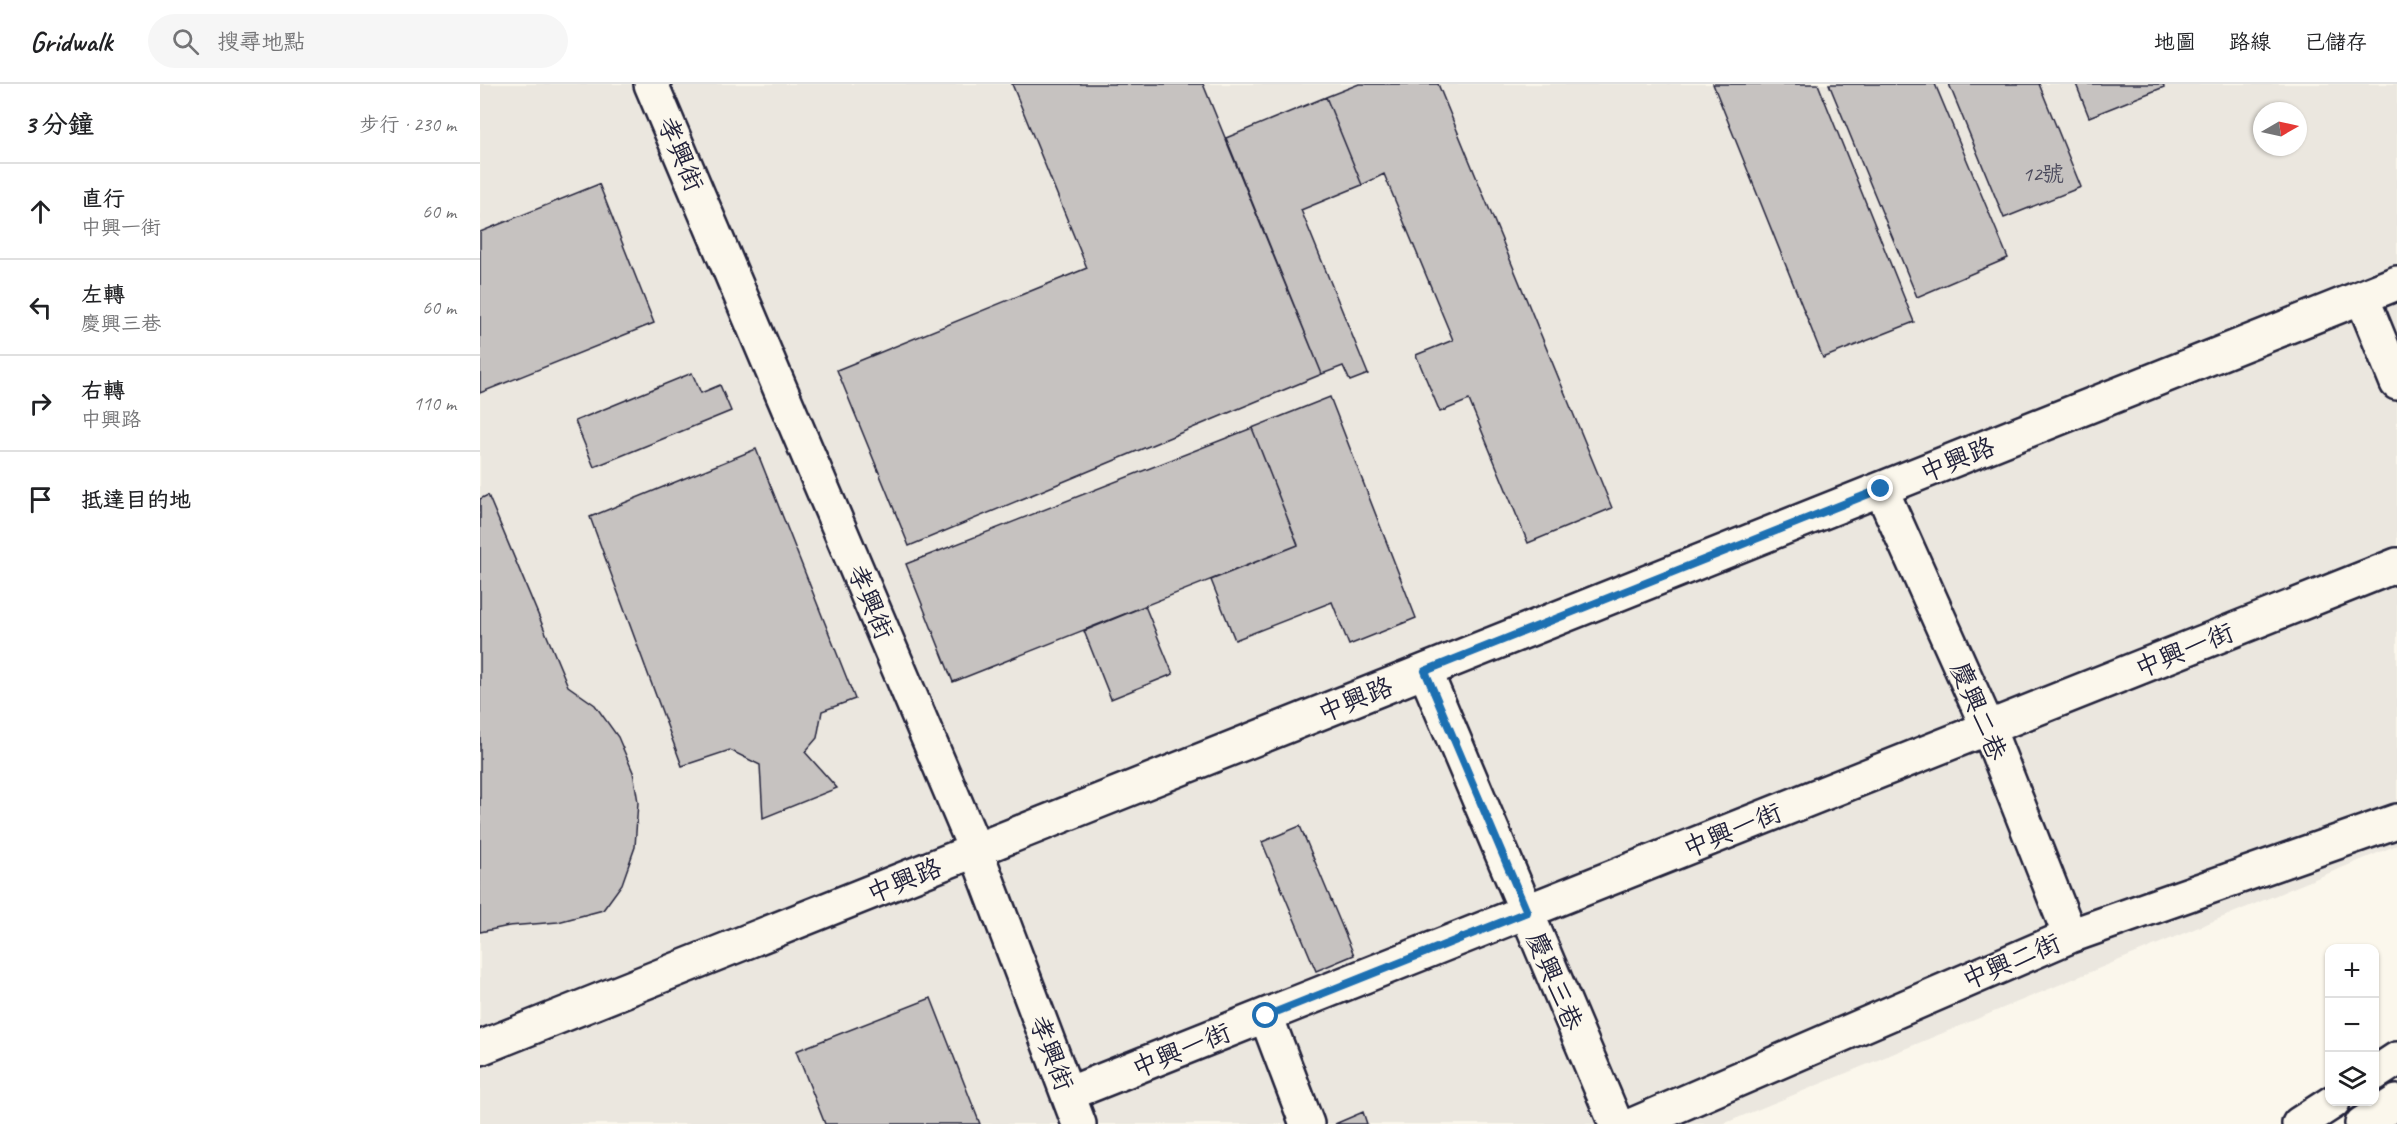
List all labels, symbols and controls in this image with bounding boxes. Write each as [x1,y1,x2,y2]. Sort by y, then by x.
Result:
search box [148,14,568,68]
text: Gridwalk [30,24,112,59]
icon: search [169,25,202,58]
text: 搜尋地點 [217,28,305,56]
text: 地圖 [2154,29,2196,55]
text: 路線 [2229,29,2271,55]
text: 已儲存 [2304,29,2367,55]
north arrow [2253,102,2307,156]
text: 3 分鐘 [24,108,94,141]
text: 步行 · 230 m [360,112,456,137]
street label: 孝興街 [650,112,711,197]
house number: 12號 [2022,160,2064,188]
text: 直行 [81,185,125,213]
icon: ahead [24,195,57,228]
text: 60 m [422,199,456,224]
text: 中興一街 [81,215,161,240]
text: 左轉 [81,281,125,309]
icon: left [24,291,57,324]
text: 60 m [422,295,456,320]
text: 慶興三巷 [81,311,161,336]
text: 右轉 [81,377,125,405]
icon: right [24,387,57,420]
text: 110 m [413,391,456,416]
text: 中興路 [81,407,141,432]
street label: 中興路 [1915,430,2000,489]
route end [1867,475,1893,501]
icon: arrive [24,483,57,516]
text: 抵達目的地 [81,486,191,514]
street label: 孝興街 [840,560,901,645]
street label: 中興一街 [2130,616,2239,685]
street label: 慶興二巷 [1943,657,2014,766]
street label: 中興路 [1313,670,1398,729]
street label: 中興一街 [1678,796,1787,865]
street label: 中興路 [862,851,947,910]
street label: 中興二街 [1957,926,2066,997]
street label: 慶興三巷 [1519,927,1590,1036]
map controls [2325,944,2379,1106]
button: + [2325,944,2379,998]
button: − [2325,998,2379,1052]
route start [1252,1002,1278,1028]
street label: 孝興街 [1022,1011,1081,1096]
street label: 中興一街 [1127,1016,1236,1085]
button: layers [2325,1052,2379,1106]

